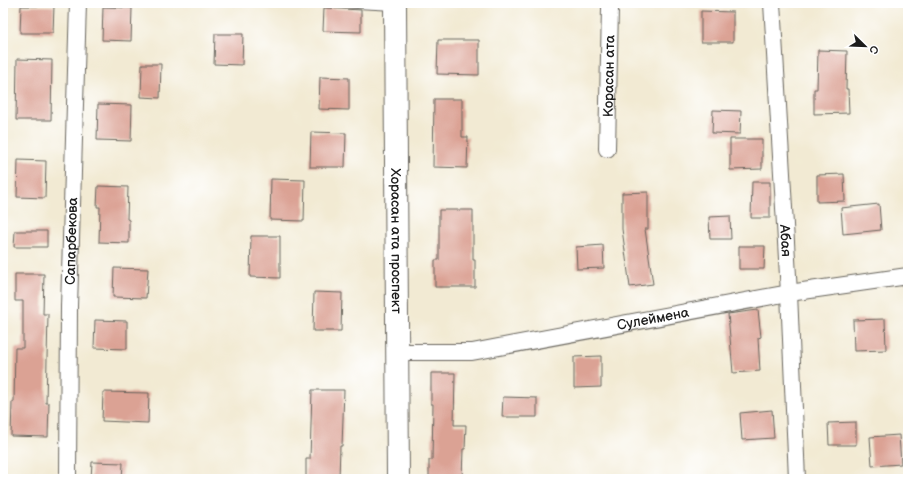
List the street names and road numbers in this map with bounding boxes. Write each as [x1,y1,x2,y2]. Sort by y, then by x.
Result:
street label: Корасан ата [600,34,618,117]
street label: Хорасан ата проспект [387,168,405,314]
street label: Сапарбекова [62,196,81,285]
street label: Абая [776,223,795,257]
street label: Сулеймена [616,304,691,334]

